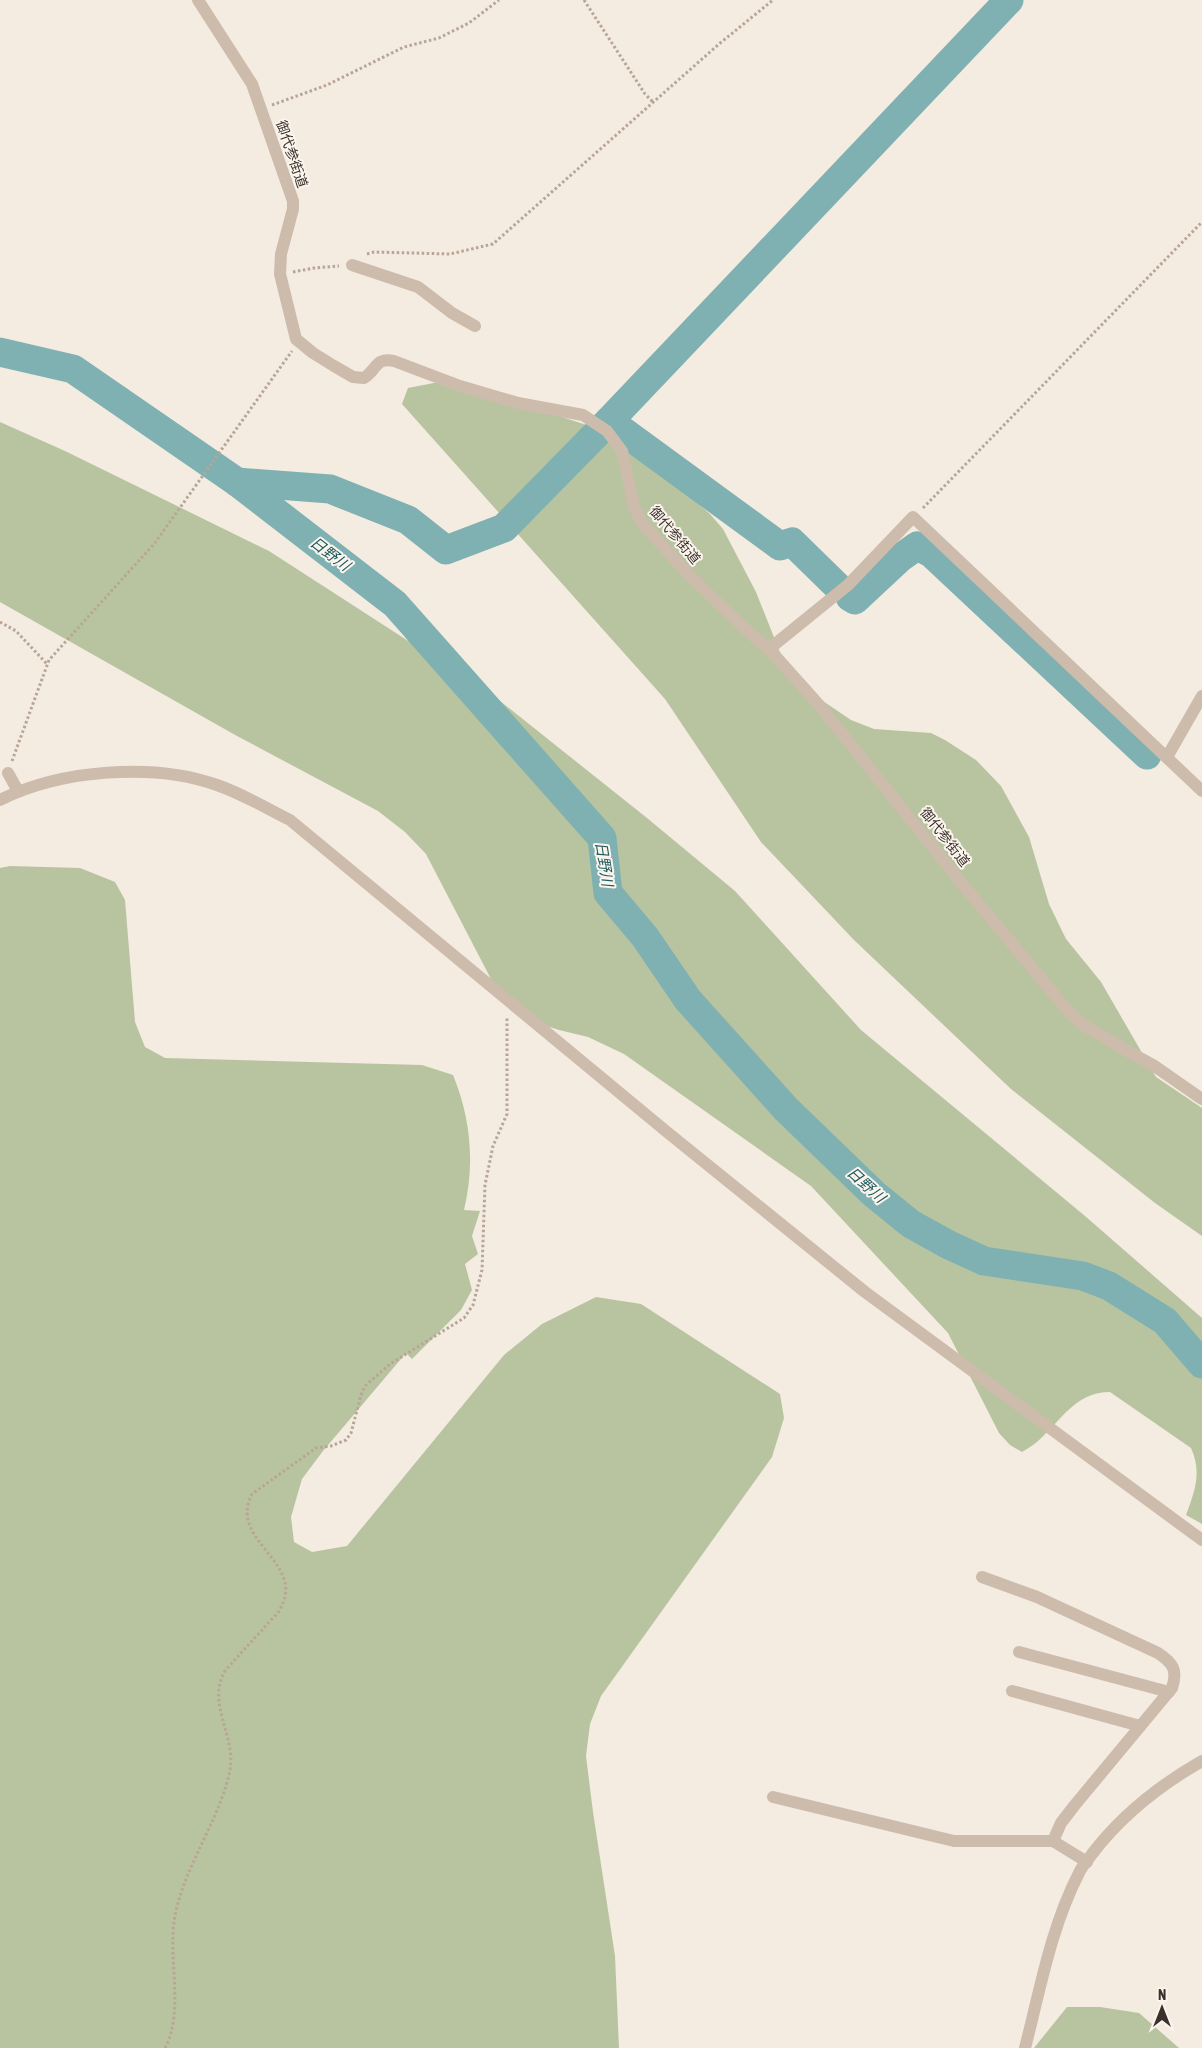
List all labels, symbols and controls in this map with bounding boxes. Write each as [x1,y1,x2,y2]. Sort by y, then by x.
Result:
street label: 御代参街道 [273,118,311,190]
street label: 御代参街道 [646,503,704,567]
water label: 日野川 [307,533,355,575]
street label: 御代参街道 [917,804,973,870]
water label: 日野川 [593,840,617,889]
water label: 日野川 [844,1163,890,1207]
north arrow [1137,1983,1187,2033]
text: N [1158,1987,1166,2003]

